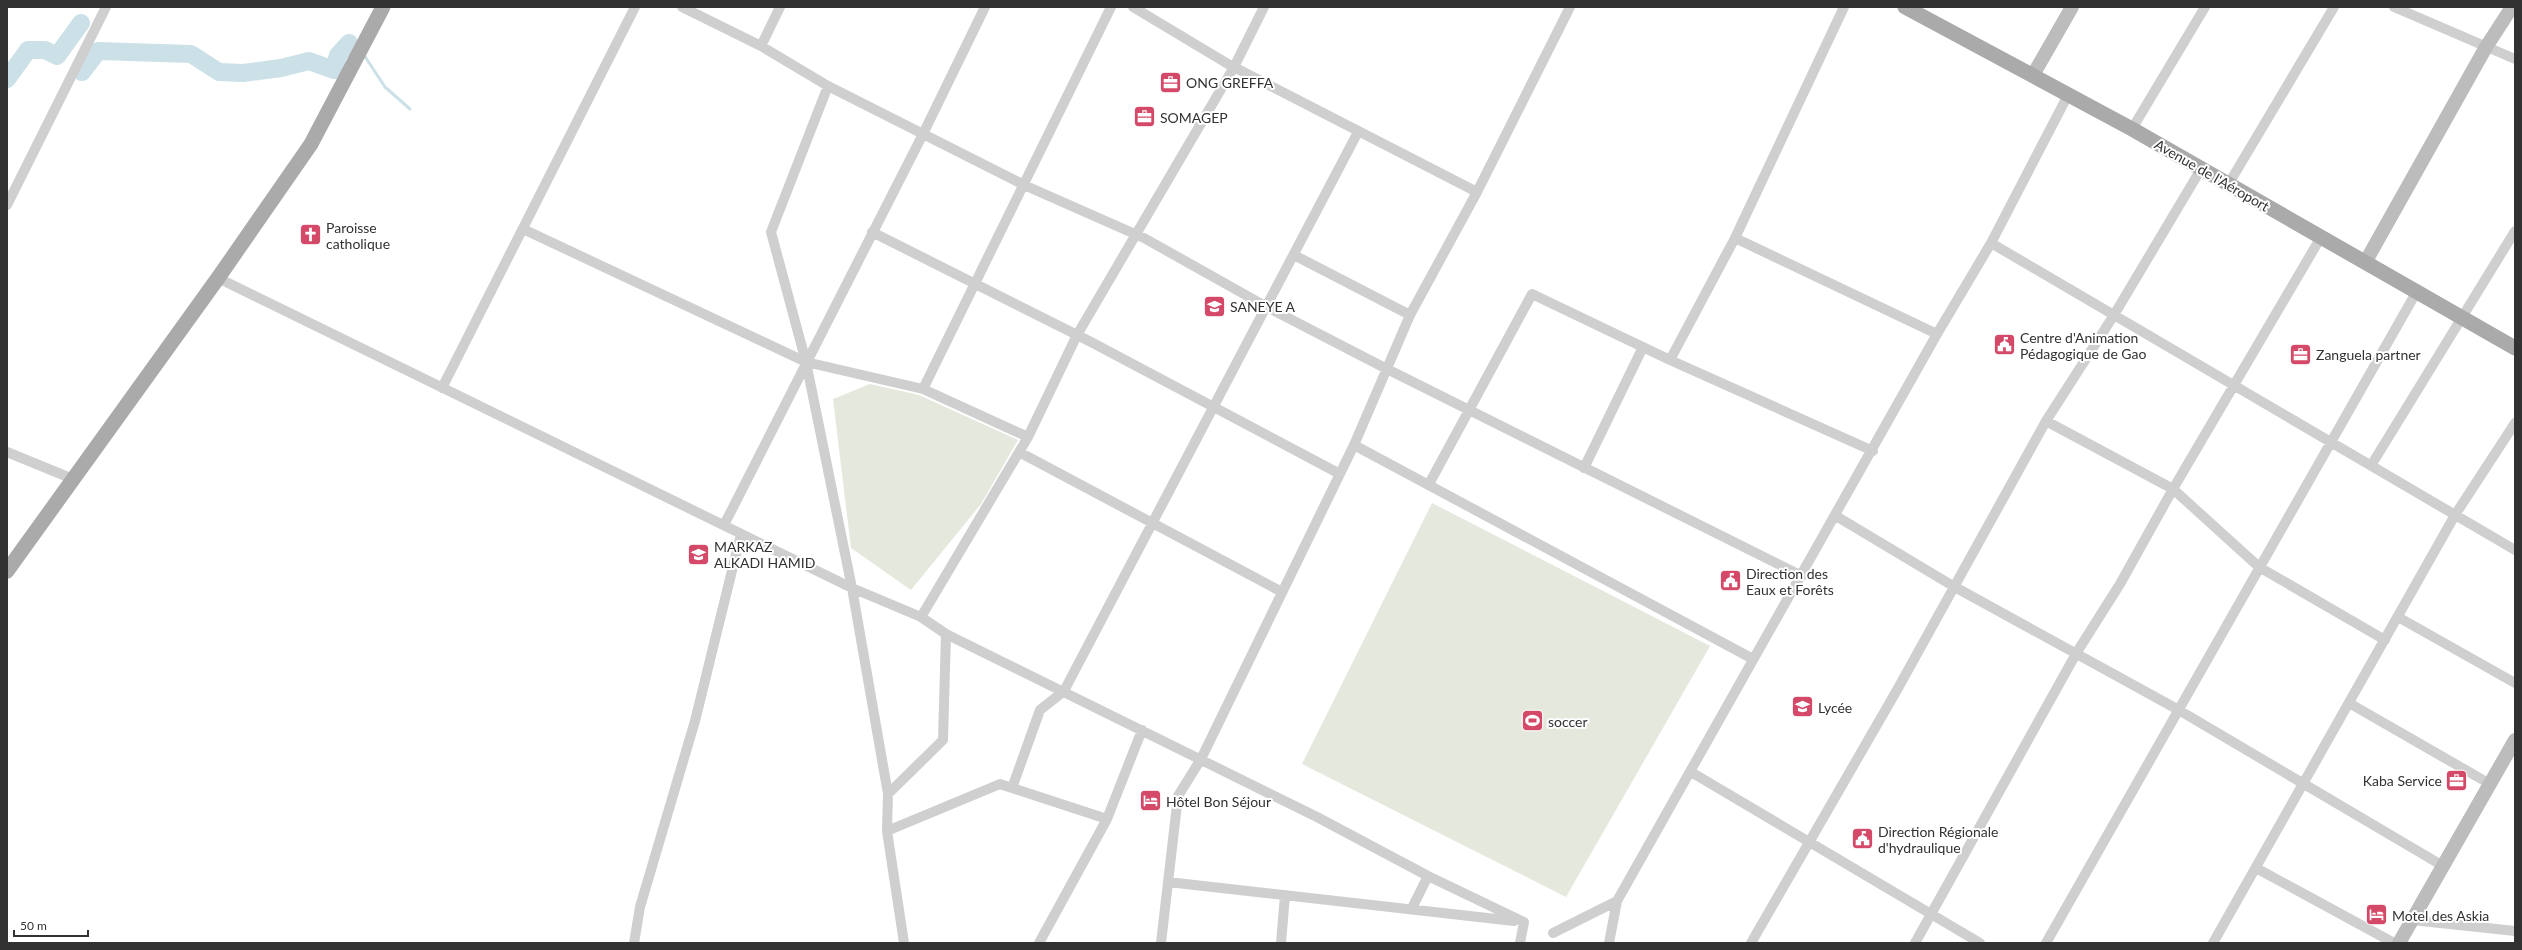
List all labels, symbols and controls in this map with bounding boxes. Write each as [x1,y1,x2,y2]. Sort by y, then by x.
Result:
office icon: ONG GREFFA [1157,69,1183,95]
place label: ONG GREFFA [1186,74,1274,91]
office icon: SOMAGEP [1132,104,1158,130]
place label: SOMAGEP [1160,109,1228,126]
street label: Avenue de l'Aéroport [2152,135,2272,215]
place label: Paroisse catholique [326,219,390,252]
church icon: Paroisse catholique [298,222,324,248]
school or university icon: SANEYE A [1202,293,1228,319]
place label: SANEYE A [1230,298,1296,315]
place label: Centre d'Animation Pédagogique de Gao [2020,329,2147,362]
public building icon: Centre d'Animation Pédagogique de Gao [1991,332,2017,358]
office icon: Zanguela partner [2287,341,2313,367]
place label: Zanguela partner [2316,346,2421,363]
place label: MARKAZ ALKADI HAMID [714,538,815,571]
school or university icon: MARKAZ ALKADI HAMID [685,541,711,567]
place label: Direction des Eaux et Forêts [1746,565,1834,598]
public building icon: Direction des Eaux et Forêts [1717,568,1743,594]
school or university icon: Lycée [1790,694,1816,720]
place label: Lycée [1818,699,1852,716]
sports icon: soccer [1520,708,1546,734]
place label: soccer [1548,713,1588,730]
office icon: Kaba Service [2444,767,2470,793]
place label: Kaba Service [2363,772,2442,789]
hotel icon: Hôtel Bon Séjour [1138,788,1164,814]
place label: Hôtel Bon Séjour [1166,793,1271,810]
place label: Direction Régionale d'hydraulique [1878,823,1998,856]
public building icon: Direction Régionale d'hydraulique [1850,826,1876,852]
hotel icon: Motel des Askia [2363,902,2389,928]
place label: Motel des Askia [2392,907,2489,924]
scale bar [14,912,88,938]
text: 50 m [20,918,47,933]

